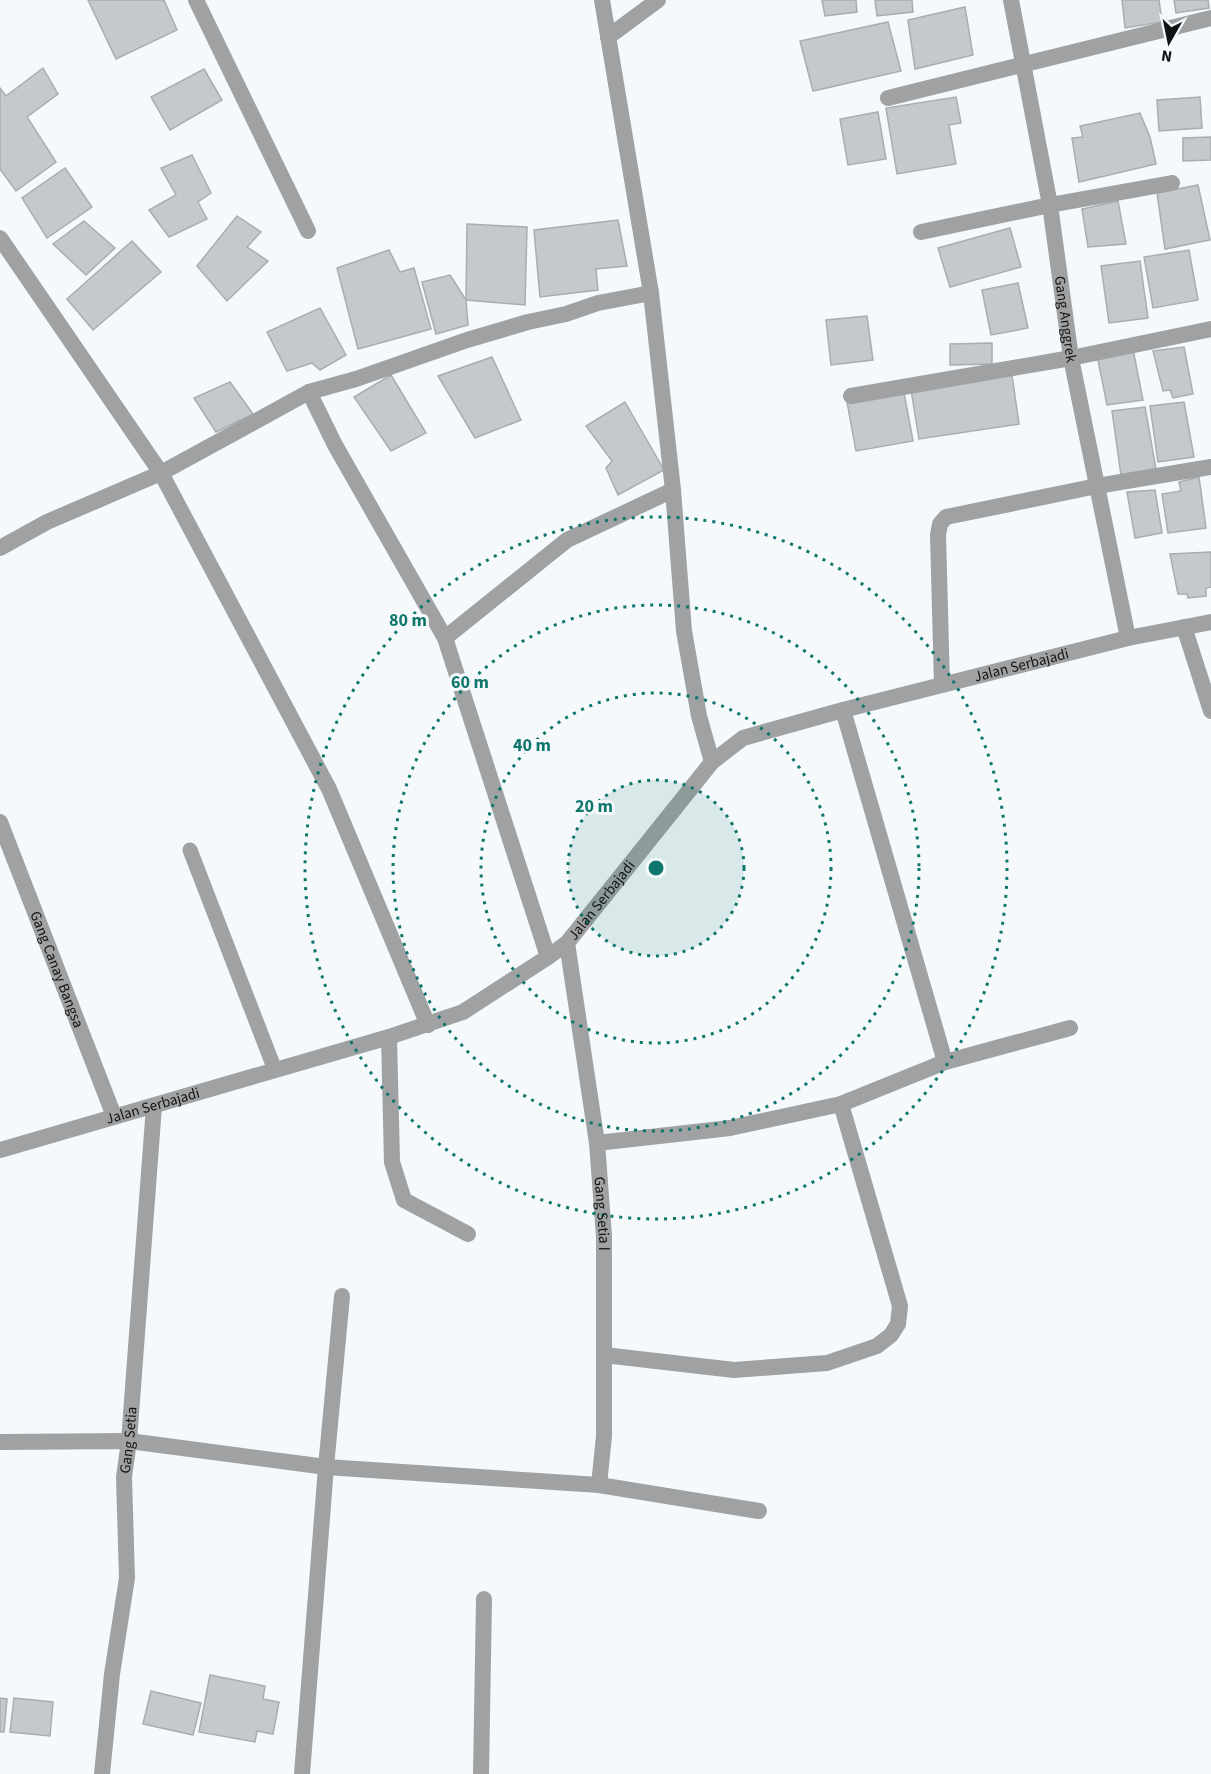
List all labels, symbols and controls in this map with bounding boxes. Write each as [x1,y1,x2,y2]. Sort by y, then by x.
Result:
north arrow [1139,12,1199,72]
text: N [1160,44,1174,68]
street label: Gang Anggrek [1049,275,1082,365]
text: 80 m [389,608,427,633]
street label: Jalan Serbajadi [972,643,1071,687]
text: 60 m [451,670,489,695]
text: 40 m [513,733,551,758]
text: 20 m [575,794,613,819]
street label: Jalan Serbajadi [563,856,640,945]
centre of rings [646,858,666,878]
street label: Gang Canay Bangsa [25,908,89,1031]
street label: Jalan Serbajadi [103,1082,202,1129]
street label: Gang Setia I [589,1176,615,1251]
street label: Gang Setia [114,1406,142,1475]

